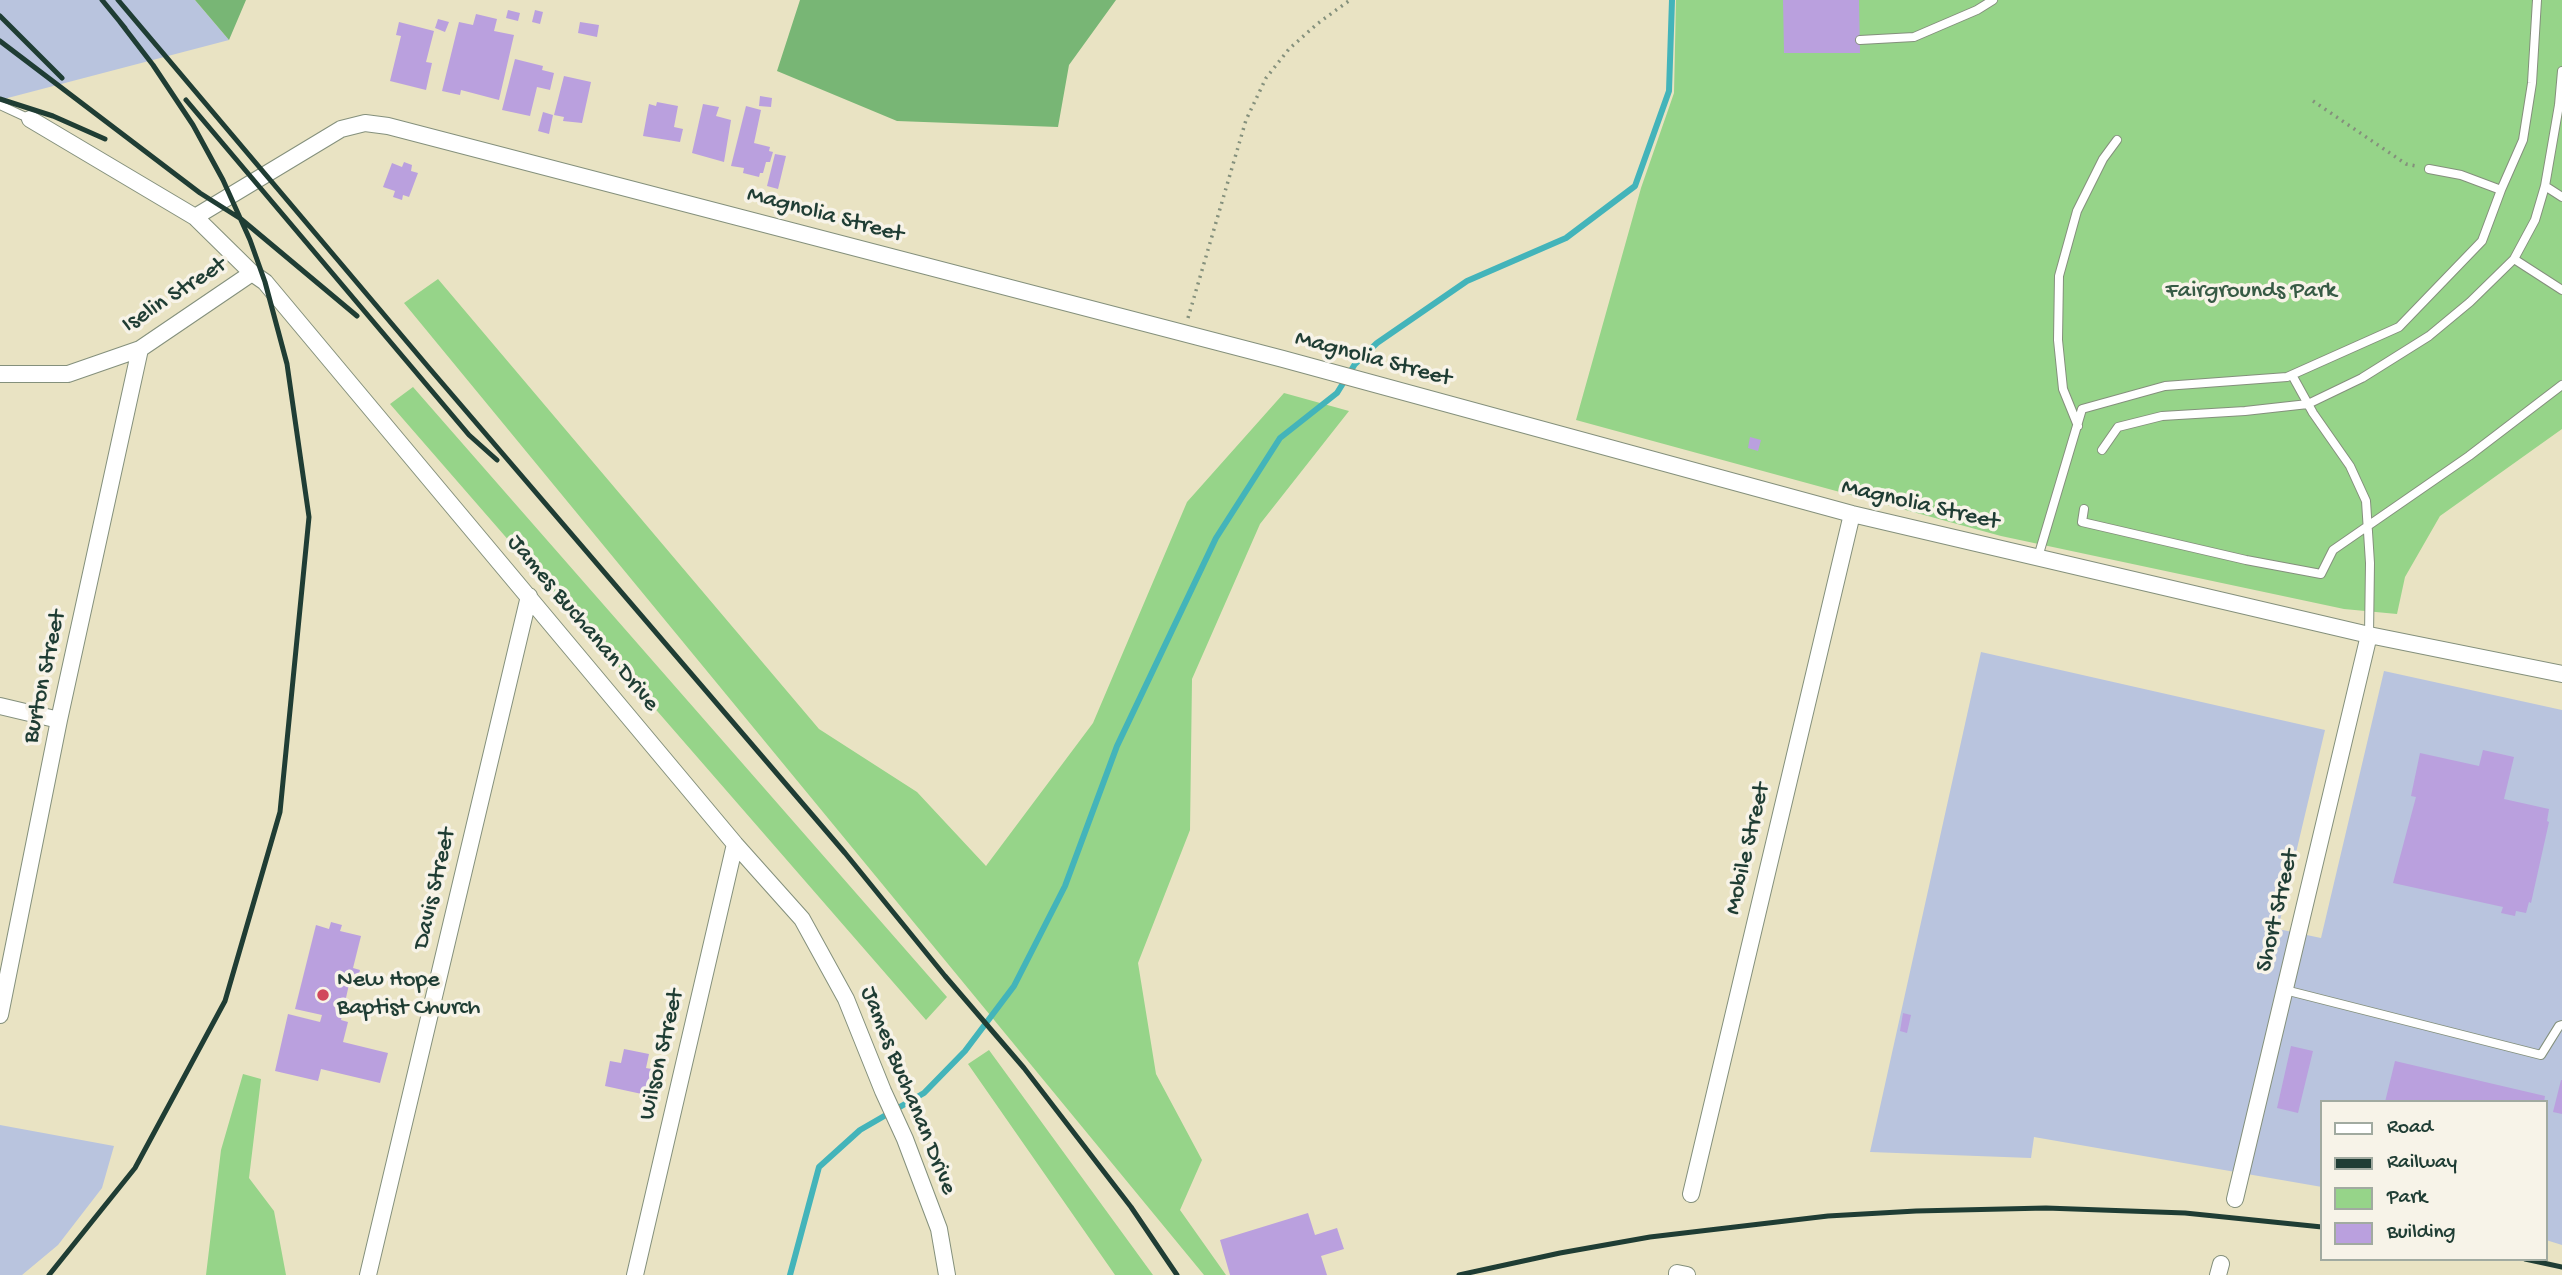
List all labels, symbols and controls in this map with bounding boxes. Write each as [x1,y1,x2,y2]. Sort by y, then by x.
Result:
street label: Magnolia Street [744,181,906,251]
street label: Iselin Street [117,252,233,340]
park label: Fairgrounds Park [2166,278,2336,306]
street label: Magnolia Street [1292,325,1454,395]
street label: Magnolia Street [1838,474,2002,538]
street label: James Buchanan Drive [500,530,664,718]
street label: Burton Street [18,608,74,746]
street label: Mobile Street [1720,780,1778,918]
street label: Davis Street [408,826,464,952]
street label: Short Street [2251,847,2307,975]
place label: New Hope Baptist Church [337,967,480,1023]
street label: James Buchanan Drive [852,983,962,1199]
marker: New Hope Baptist Church [315,987,331,1003]
street label: Wilson Street [634,987,692,1123]
legend [2320,1100,2548,1261]
text: Road [2387,1116,2433,1141]
text: Railway [2387,1151,2457,1176]
text: Park [2387,1186,2427,1211]
text: Building [2387,1221,2456,1246]

